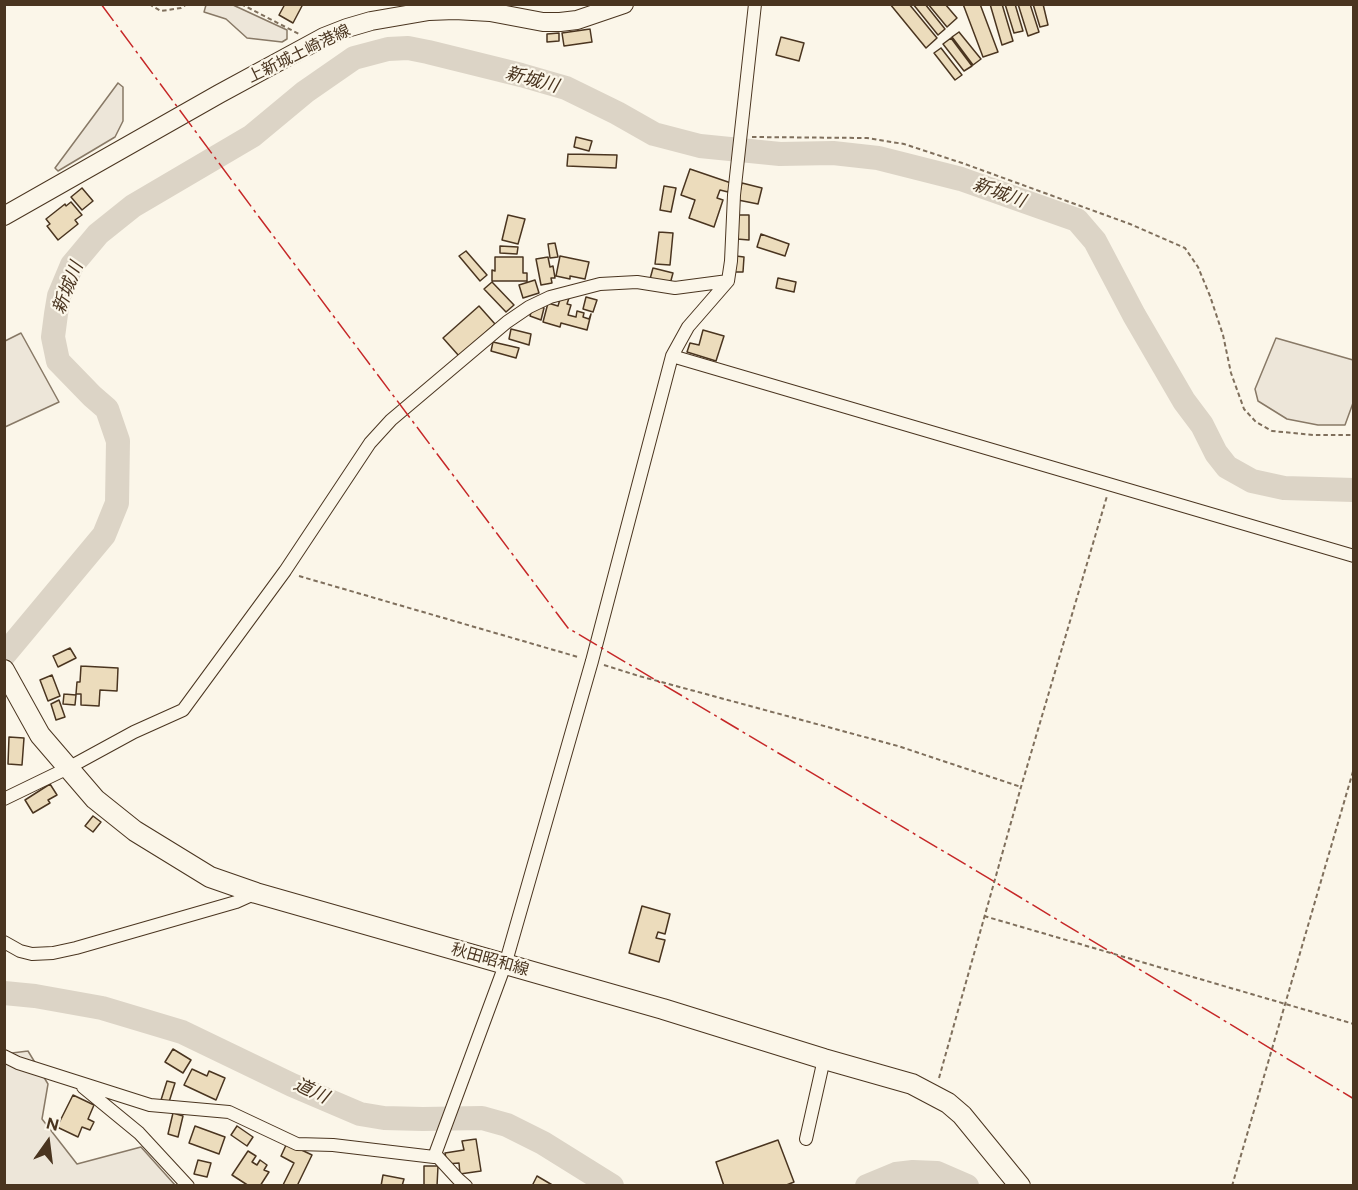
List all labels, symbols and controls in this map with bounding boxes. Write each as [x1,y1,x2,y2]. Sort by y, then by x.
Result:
street label: 上新城土崎港線 [244,21,354,87]
water label: 新城川 [503,63,561,97]
water label: 新城川 [970,174,1028,212]
water label: 新城川 [48,259,88,317]
street label: 秋田昭和線 [449,940,531,980]
water label: 道川 [290,1074,332,1108]
north arrow [18,1112,78,1172]
text: N [44,1113,61,1135]

